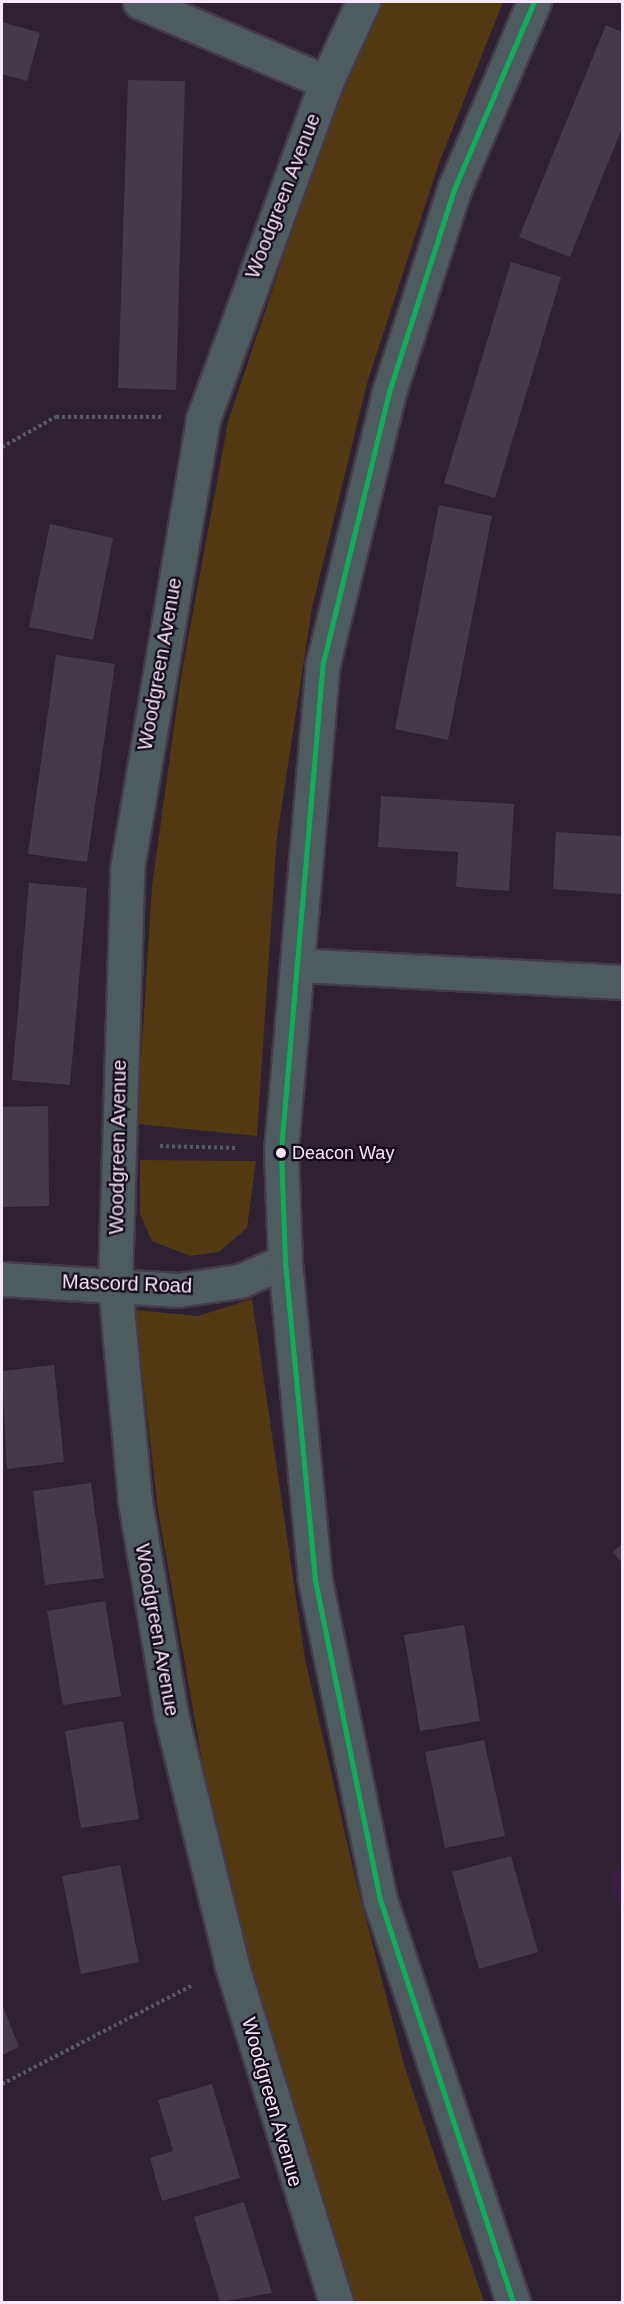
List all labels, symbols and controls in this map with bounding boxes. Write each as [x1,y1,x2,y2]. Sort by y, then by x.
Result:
street label: Woodgreen Avenue [240,110,326,282]
street label: Woodgreen Avenue [133,575,187,753]
street label: Woodgreen Avenue [104,1059,132,1235]
place label: Deacon Way [292,1142,394,1164]
marker: Deacon Way [275,1147,287,1159]
street label: Mascord Road [62,1270,192,1298]
street label: Woodgreen Avenue [130,1541,184,1719]
street label: Woodgreen Avenue [236,2014,308,2190]

